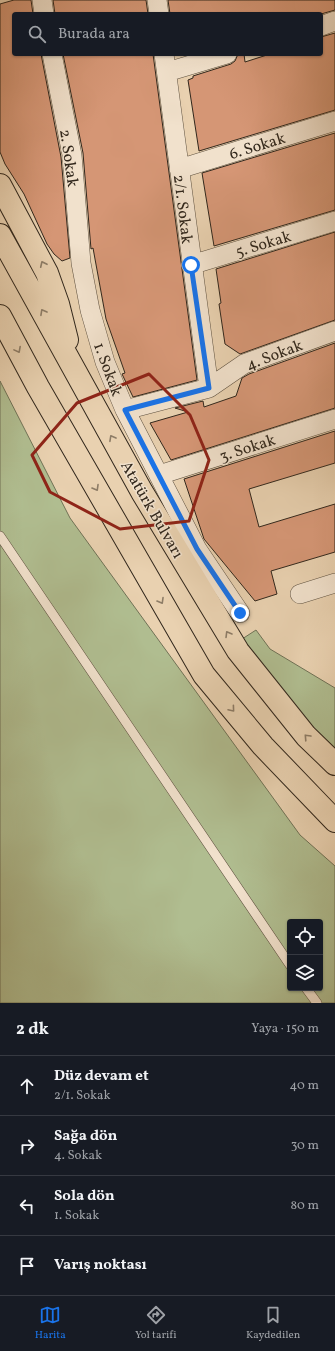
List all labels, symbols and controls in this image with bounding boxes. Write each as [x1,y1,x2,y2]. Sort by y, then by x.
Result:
search box [12,12,323,56]
icon: search [26,23,48,45]
text: Burada ara [58,24,130,45]
street label: 2. Sokak [53,128,83,189]
street label: 6. Sokak [227,128,289,166]
street label: 2/1. Sokak [167,173,197,245]
street label: 5. Sokak [233,226,294,264]
route start [182,256,200,274]
one-way arrow [40,261,48,268]
one-way arrow [40,308,47,316]
street label: 4. Sokak [243,335,307,377]
street label: 1. Sokak [87,340,127,400]
one-way arrow [14,346,21,353]
street label: 3. Sokak [217,429,279,468]
one-way arrow [110,434,117,442]
street label: Atatürk Bulvarı [114,457,188,563]
one-way arrow [91,484,98,491]
one-way arrow [156,596,163,604]
route end [231,604,249,622]
one-way arrow [225,631,232,638]
one-way arrow [227,704,234,711]
one-way arrow [305,734,312,741]
map controls [287,919,323,991]
button: locate [287,919,323,955]
button: layers [287,955,323,991]
text: 2 dk [16,1018,49,1041]
text: Yaya · 150 m [251,1020,319,1038]
text: Düz devam et [54,1066,149,1087]
icon: ahead [16,1075,38,1097]
text: 40 m [290,1077,319,1095]
text: 2/1. Sokak [54,1087,111,1105]
text: Sağa dön [54,1126,118,1147]
icon: right [16,1135,38,1157]
text: 30 m [291,1137,319,1155]
text: 4. Sokak [54,1147,102,1165]
text: Sola dön [54,1186,115,1207]
icon: left [16,1195,38,1217]
text: 80 m [290,1197,319,1215]
text: 1. Sokak [54,1207,99,1225]
icon: arrive [16,1255,38,1277]
text: Varış noktası [54,1255,147,1276]
tab: Harita [35,1304,66,1343]
tab: Yol tarifi [135,1304,177,1343]
tab: Kaydedilen [246,1304,300,1343]

